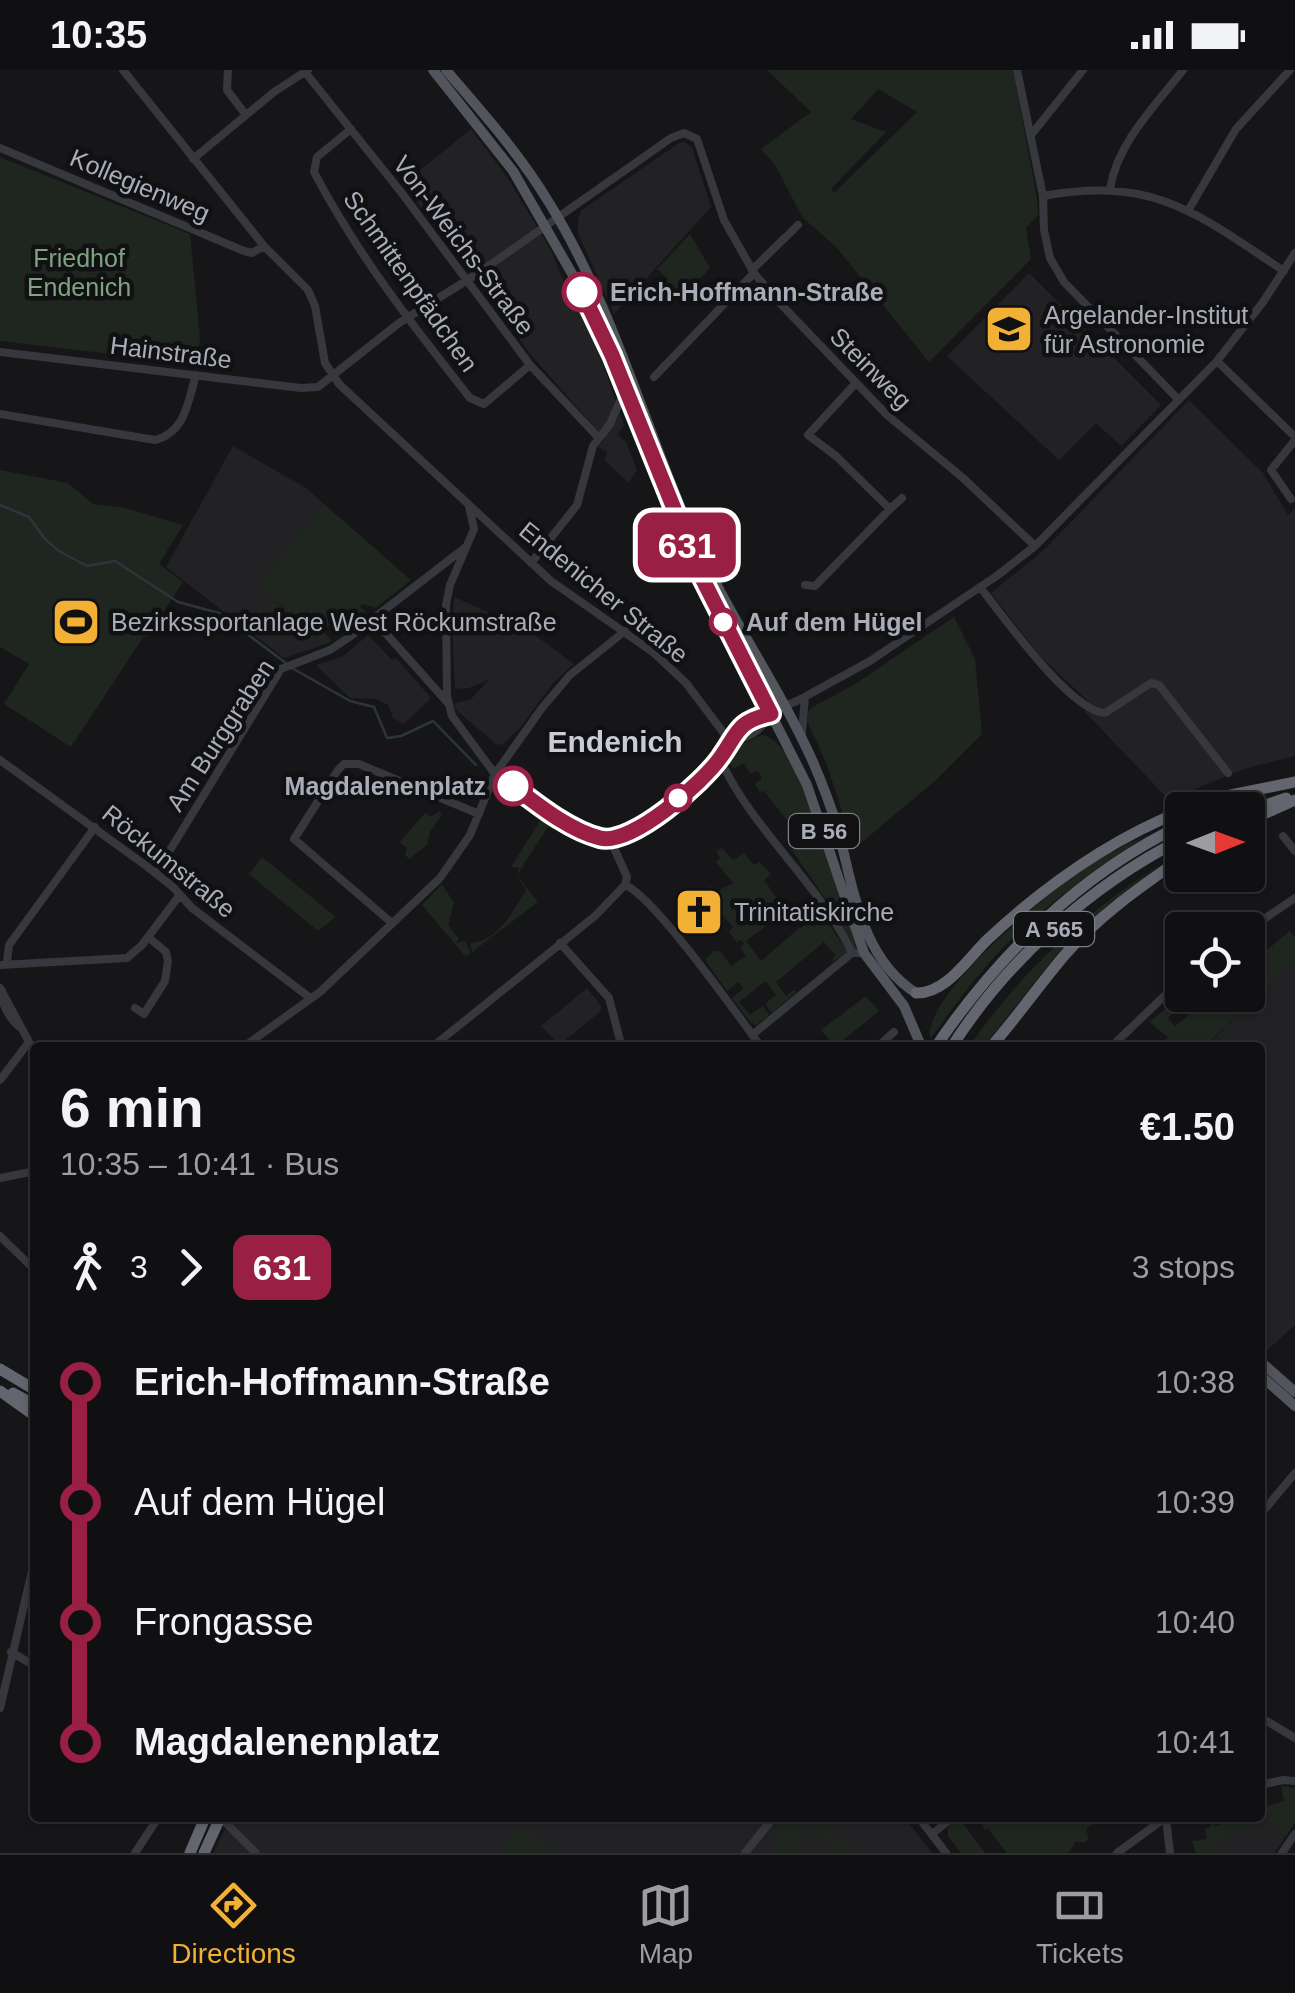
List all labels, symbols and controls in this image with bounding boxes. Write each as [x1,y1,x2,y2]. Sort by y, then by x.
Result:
text: 10:35 [50,14,147,56]
street label: Kollegienweg [66,143,214,227]
street label: Von-Weichs-Straße [388,150,540,340]
street label: Schmittenpfädchen [338,185,484,377]
park label: Friedhof Endenich [27,244,131,301]
marker: Erich-Hoffmann-Straße [563,273,601,311]
place label: Erich-Hoffmann-Straße [610,278,884,306]
place label: Argelander-Institut für Astronomie [1044,301,1248,358]
school or university icon: Argelander-Institut für Astronomie [983,303,1035,355]
street label: Steinweg [825,322,917,414]
street label: Hainstraße [109,331,233,373]
line badge: 631 [630,512,744,578]
street label: Endenicher Straße [514,516,694,668]
text: 631 [658,526,716,565]
sports icon: Bezirkssportanlage West Röckumstraße [50,596,102,648]
place label: Bezirkssportanlage West Röckumstraße [111,608,557,636]
place label: Auf dem Hügel [746,608,922,636]
marker: Auf dem Hügel [710,609,736,635]
street label: Am Burggraben [161,654,279,816]
district label: Endenich [547,725,683,758]
marker: Magdalenenplatz [494,767,532,805]
place label: Magdalenenplatz [285,772,486,800]
unlabelled marker [665,785,691,811]
north arrow [1165,792,1265,892]
map controls [1165,792,1265,1012]
street label: Röckumstraße [97,799,241,923]
road number: B 56 [789,814,859,848]
church icon: Trinitatiskirche [673,886,725,938]
place label: Trinitatiskirche [734,898,894,926]
road number: A 565 [1014,912,1094,946]
button: locate [1165,912,1265,1012]
text: 6 min [60,1077,204,1139]
text: €1.50 [1140,1106,1235,1148]
text: 10:35 – 10:41 · Bus [60,1146,339,1182]
icon: walk [60,1240,115,1295]
icon: forward [163,1240,218,1295]
text: 631 [253,1248,311,1287]
text: 3 [130,1249,148,1285]
text: 3 stops [1132,1249,1235,1285]
text: Erich-Hoffmann-Straße [134,1361,550,1403]
text: 10:38 [1155,1364,1235,1400]
text: Auf dem Hügel [134,1481,385,1523]
text: 10:39 [1155,1484,1235,1520]
text: Frongasse [134,1601,314,1643]
text: 10:40 [1155,1604,1235,1640]
text: Magdalenenplatz [134,1721,440,1763]
text: 10:41 [1155,1724,1235,1760]
tab: Directions [171,1878,296,1970]
tab: Map [638,1878,693,1970]
tab: Tickets [1036,1878,1124,1970]

